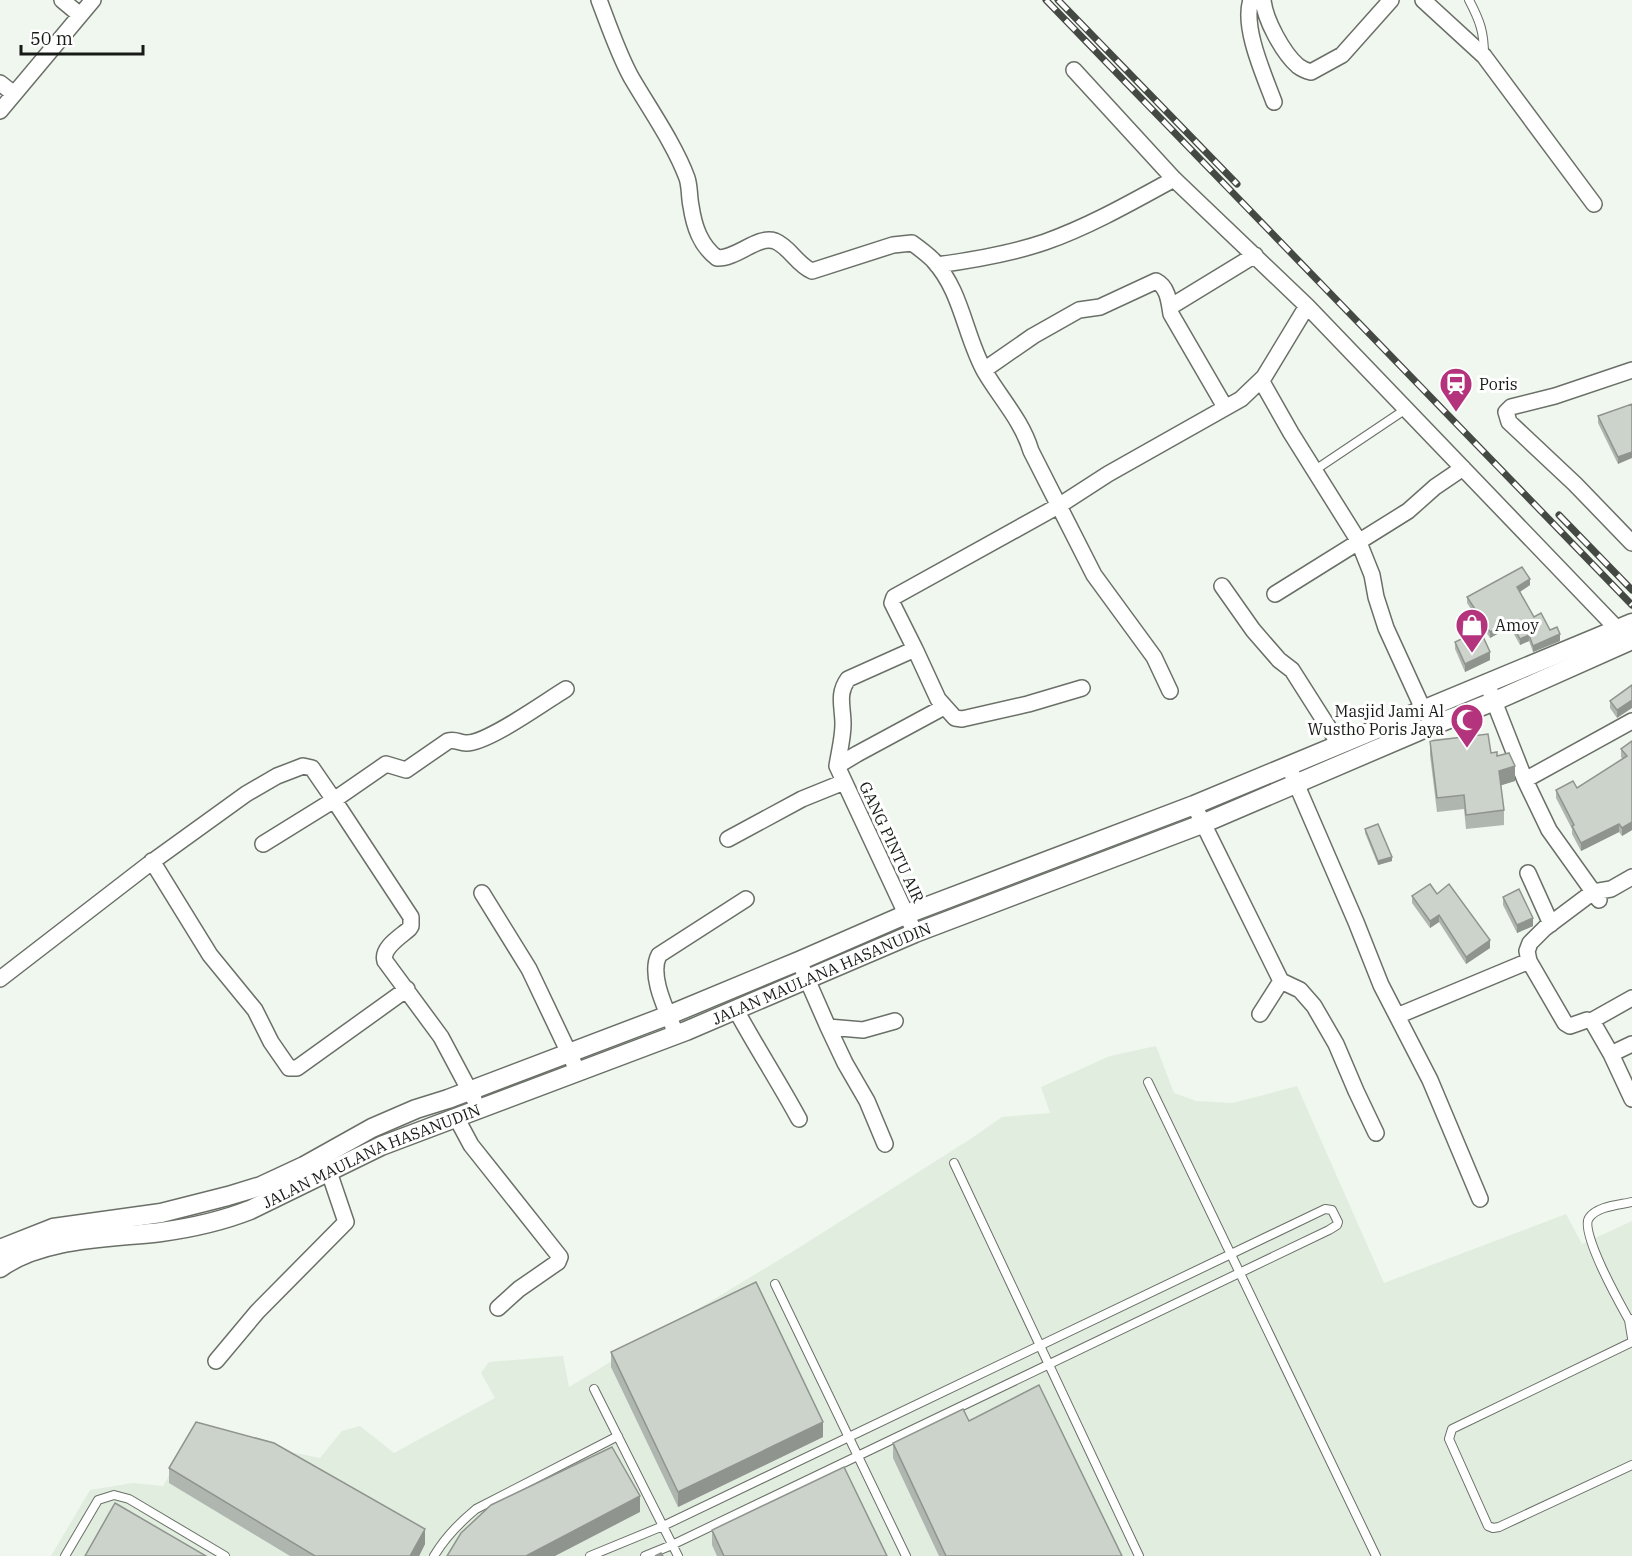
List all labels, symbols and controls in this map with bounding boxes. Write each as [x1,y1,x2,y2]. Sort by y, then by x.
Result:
scale bar [21,18,142,56]
text: 50 m [30,27,73,50]
station icon: Poris [1438,366,1474,413]
place label: Poris [1479,374,1518,394]
shop icon: Amoy [1454,607,1490,654]
place label: Amoy [1495,615,1539,635]
place label: Masjid Jami Al Wustho Poris Jaya [1307,701,1444,739]
mosque icon: Masjid Jami Al Wustho Poris Jaya [1449,702,1485,749]
street label: GANG PINTU AIR [855,778,929,906]
street label: JALAN MAULANA HASANUDIN [709,918,934,1029]
street label: JALAN MAULANA HASANUDIN [259,1099,483,1212]

